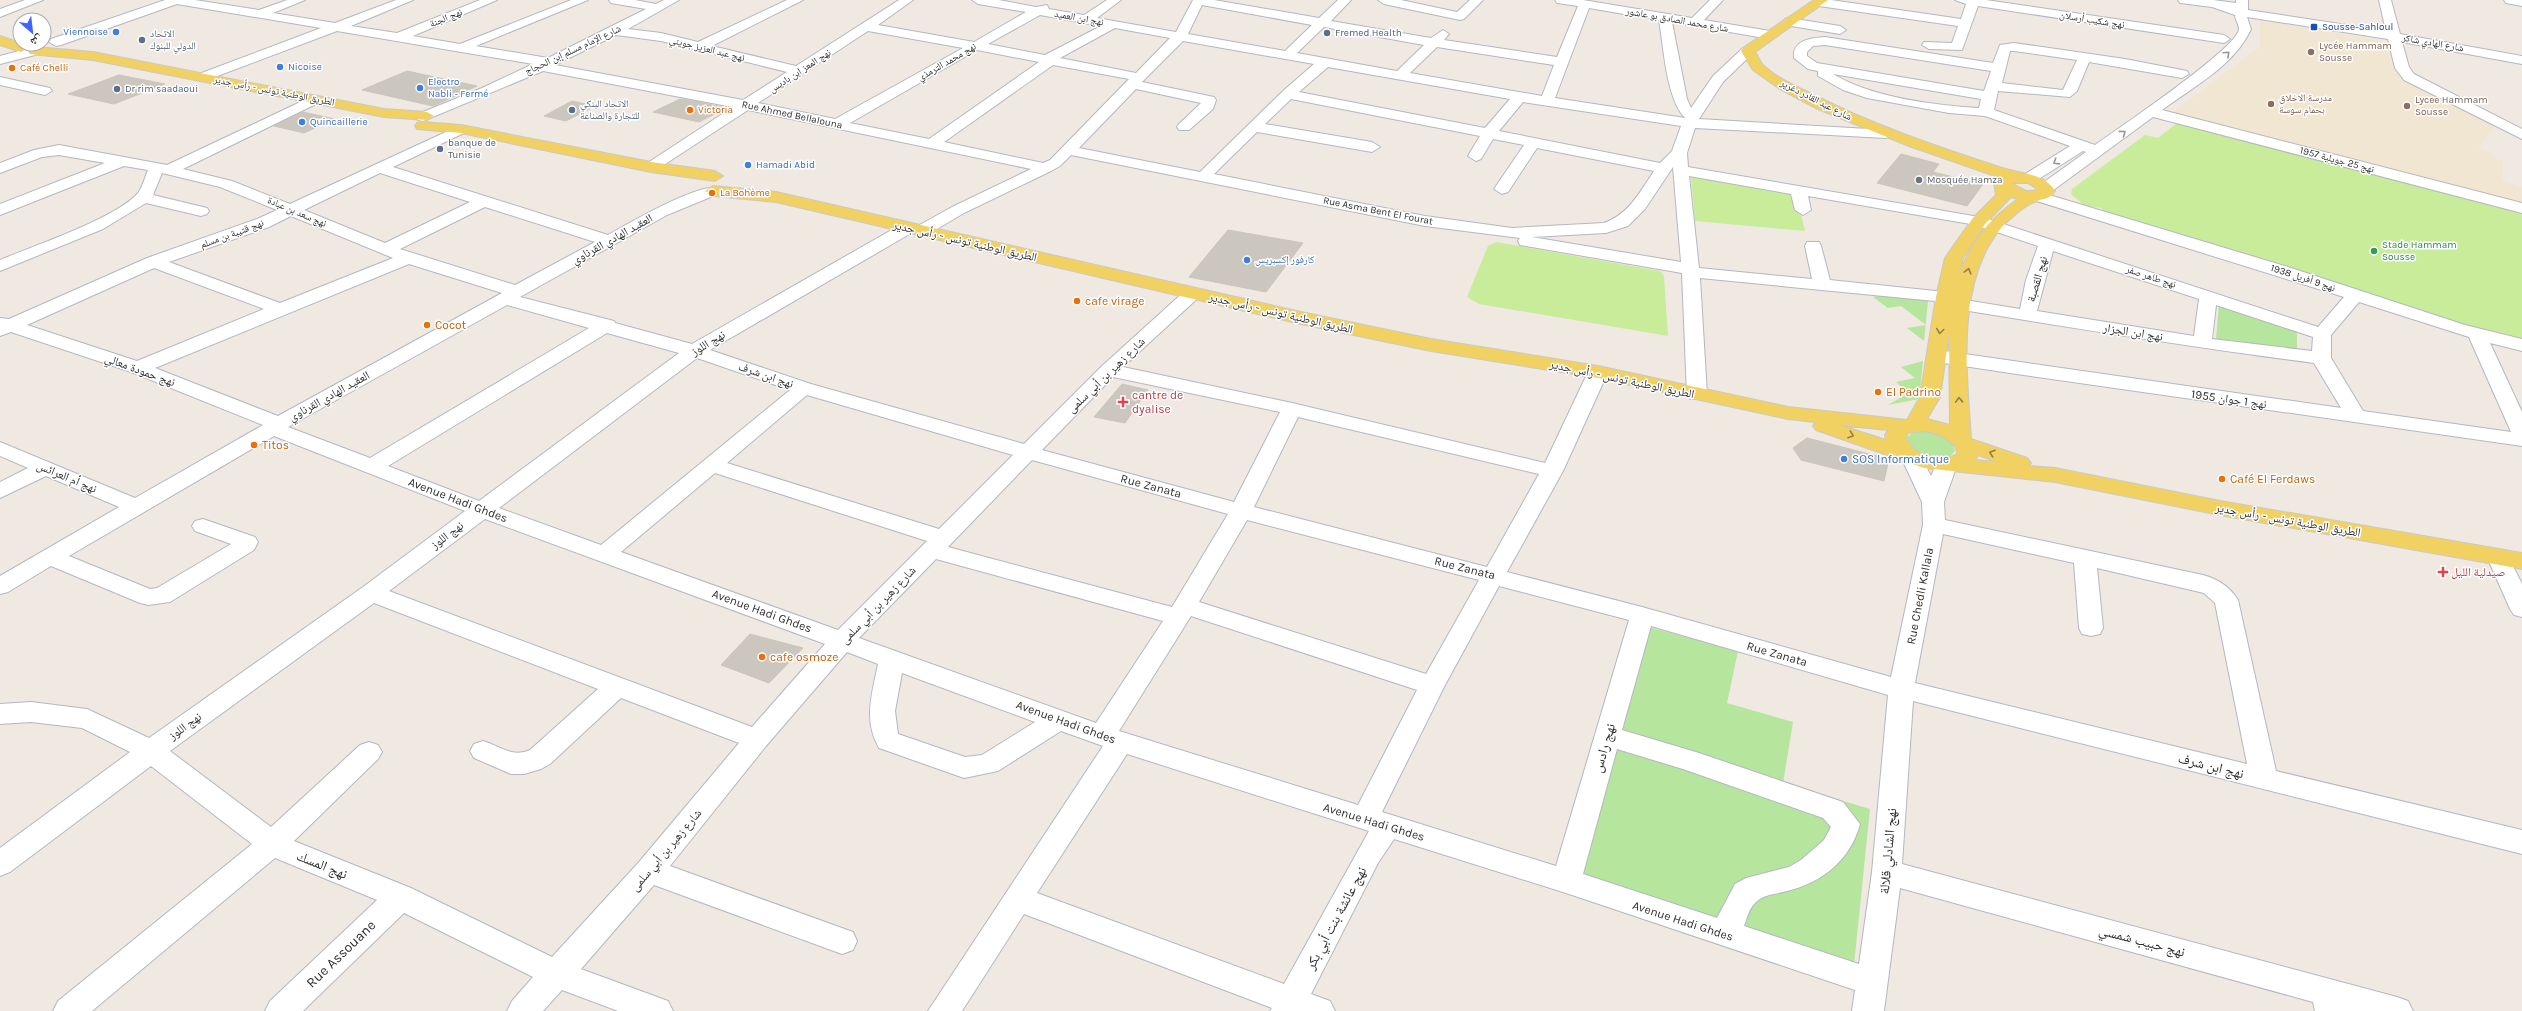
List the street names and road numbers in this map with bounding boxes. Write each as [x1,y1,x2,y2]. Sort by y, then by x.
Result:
street label: شارع محمد الصادق بو عاشور [1624,5,1730,35]
street label: نهج الجنة [428,6,464,30]
street label: نهج ابن العميد [1053,8,1105,28]
street label: نهج شكيب أرسلان [2059,8,2126,31]
street label: شارع اﻹمام مسلم إبن الحجاج [523,22,624,78]
street label: شارع الهادي شاكر [2400,32,2465,56]
street label: نهج عبد العزيز جويني [668,34,746,66]
street label: نهج محمد الترمذي [916,40,979,85]
street label: نهج المعز ابن باديس [767,46,833,95]
street label: الطريق الوطنية تونس - رأس جدير [212,72,336,109]
street label: شارع عبد القادر دغرير [1777,76,1854,123]
street label: Rue Ahmed Bellalouna [741,98,843,132]
street label: نهج 25 جويلية 1957 [2299,144,2376,176]
street label: نهج سعد بن عبادة [266,194,329,230]
street label: Rue Asma Bent El Fourat [1322,194,1434,228]
street label: العقيد الهادي القرناوي [569,211,657,270]
street label: نهج قتيبة بن مسلم [199,217,266,252]
street label: الطريق الوطنية تونس - رأس جدير [891,217,1039,265]
street label: نهج القصبة [2024,254,2051,304]
street label: نهج 9 أفريل 1938 [2269,261,2337,294]
street label: نهج طاهر صفر [2123,263,2178,291]
street label: الطريق الوطنية تونس - رأس جدير [1207,289,1355,337]
street label: نهج ابن الجزار [2101,320,2164,344]
street label: نهج اللوز [688,327,728,359]
street label: شارع زهير بن أبي سلمى [1064,334,1150,418]
street label: نهج حمودة معالي [102,351,177,392]
street label: الطريق الوطنية تونس - رأس جدير [1547,357,1696,401]
street label: نهج ابن شرف [736,359,796,391]
street label: العقيد الهادي القرناوي [286,368,374,427]
street label: نهج 1 جوان 1955 [2190,387,2268,411]
street label: نهج أم العرائس [34,458,99,497]
street label: Rue Zanata [1119,471,1183,501]
street label: Avenue Hadi Ghdes [406,475,510,525]
street label: الطريق الوطنية تونس - رأس جدير [2213,500,2362,540]
street label: نهج اللوز [427,518,466,552]
street label: Rue Chedli Kallala [1904,546,1936,646]
street label: Rue Zanata [1433,554,1497,582]
street label: شارع زهير بن أبي سلمى [837,563,921,649]
street label: Avenue Hadi Ghdes [710,586,814,636]
street label: Rue Zanata [1745,639,1809,669]
street label: Avenue Hadi Ghdes [1014,697,1118,747]
street label: نهج اللوز [165,709,204,743]
street label: نهج رادس [1589,721,1620,775]
street label: نهج ابن شرف [2176,750,2246,783]
street label: Avenue Hadi Ghdes [1322,800,1426,844]
street label: شارع زهير بن أبي سلمى [628,806,707,896]
street label: نهج الشادلي قلالة [1876,807,1903,895]
street label: نهج المسك [294,847,350,884]
street label: نهج عائشة بنت أبي بكر [1301,864,1373,974]
street label: Avenue Hadi Ghdes [1631,898,1735,944]
street label: Rue Assouane [303,917,379,991]
street label: نهج حبيب شمسي [2096,921,2187,963]

